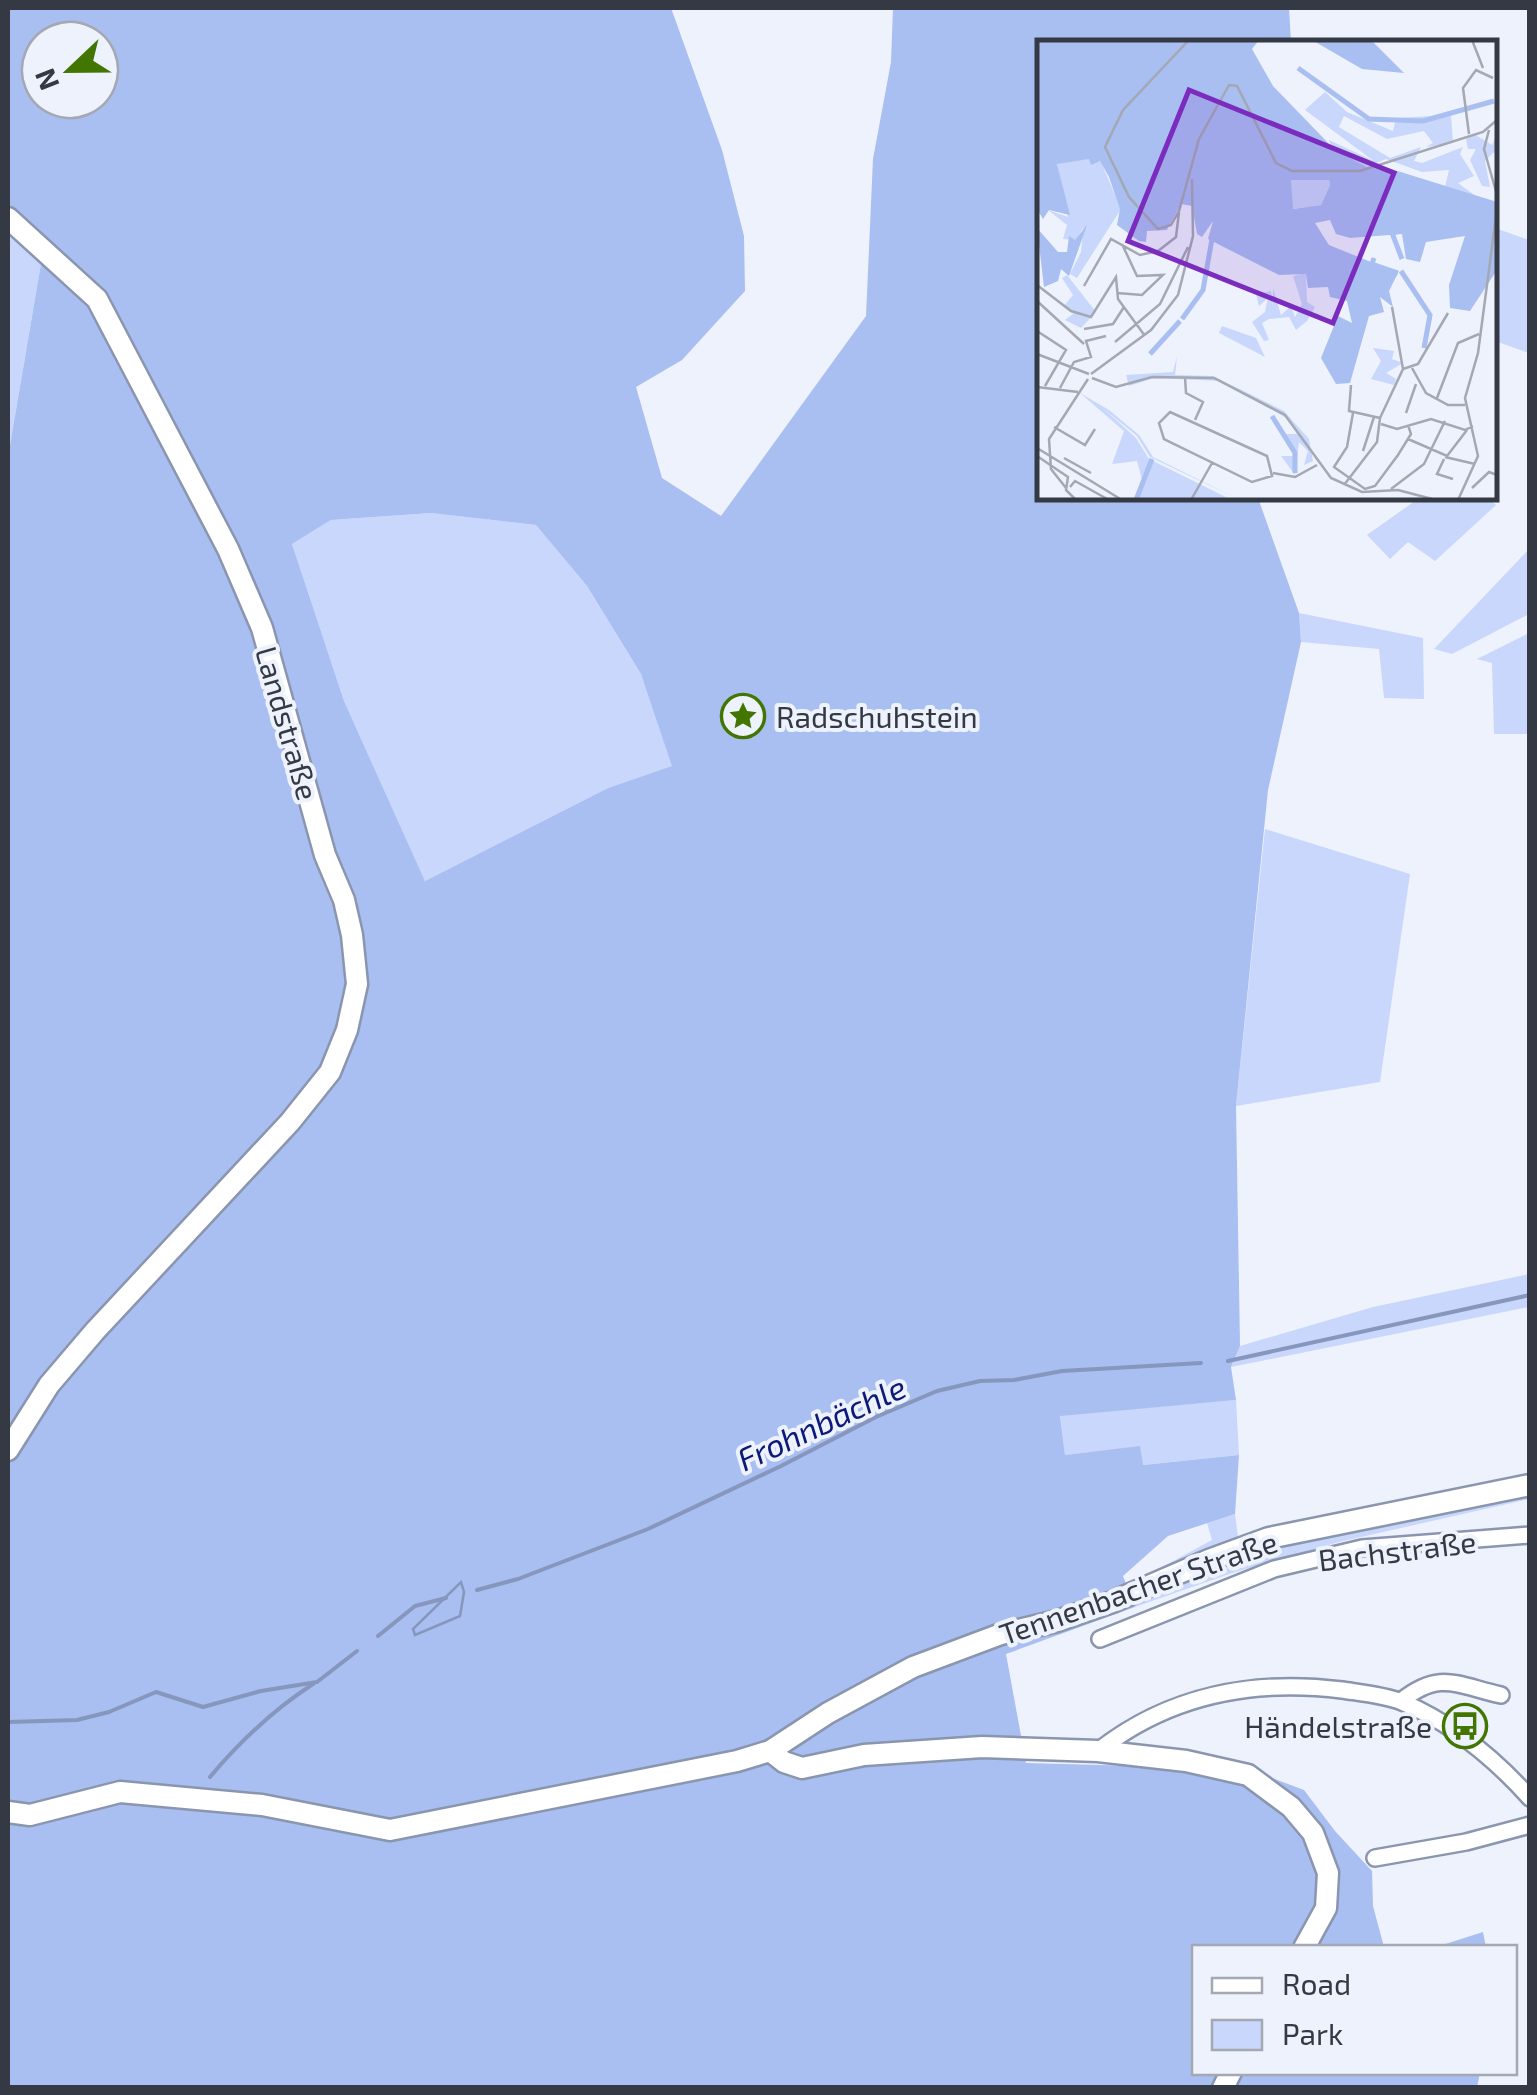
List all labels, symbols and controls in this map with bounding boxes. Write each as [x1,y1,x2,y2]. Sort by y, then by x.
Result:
north arrow [20,20,120,120]
inset map [1037,40,1497,500]
text: N [26,64,65,95]
street label: Landstraße [249,642,327,804]
place icon: Radschuhstein [720,693,766,739]
place label: Radschuhstein [776,698,978,734]
water label: Frohnbächle [731,1366,911,1478]
street label: Bachstraße [1316,1522,1478,1578]
street label: Tennenbacher Straße [994,1523,1282,1651]
bus stop icon: Händelstraße [1442,1703,1488,1749]
place label: Händelstraße [1244,1708,1432,1744]
legend [1192,1945,1517,2075]
text: Road [1282,1965,1351,2001]
text: Park [1282,2015,1343,2051]

